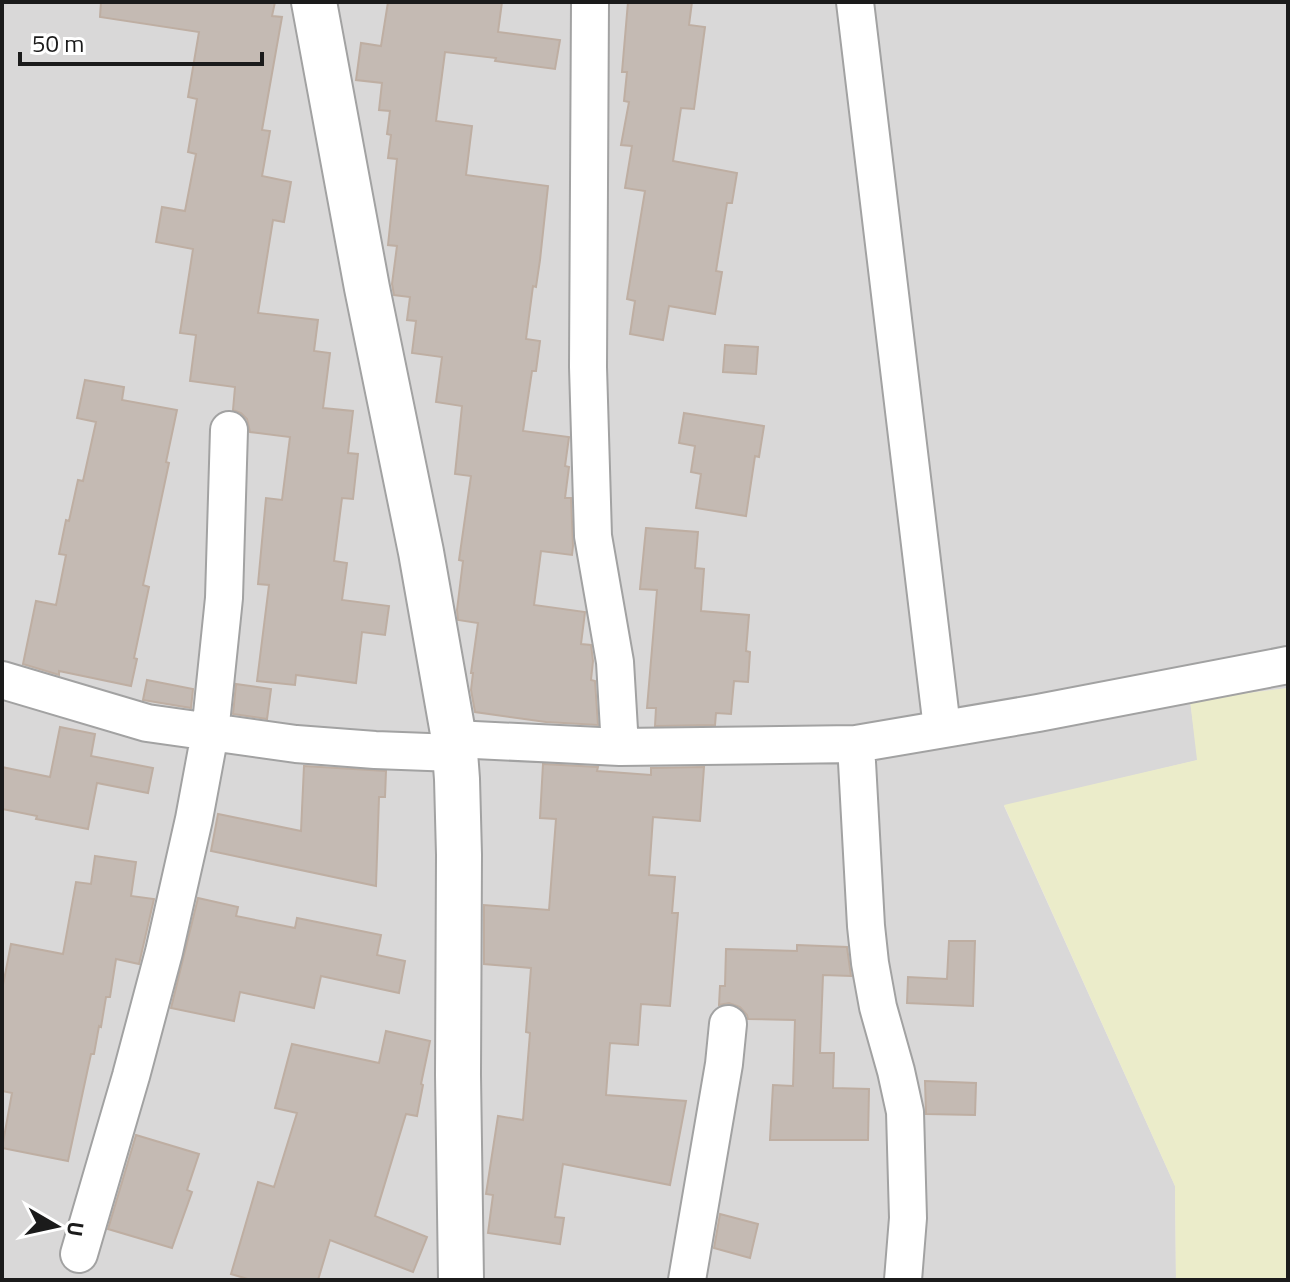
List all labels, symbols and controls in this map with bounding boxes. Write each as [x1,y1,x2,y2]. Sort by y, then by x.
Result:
scale bar [20,16,262,66]
text: 50 m [32,25,84,61]
north arrow [16,1186,96,1266]
text: U [58,1219,94,1239]

